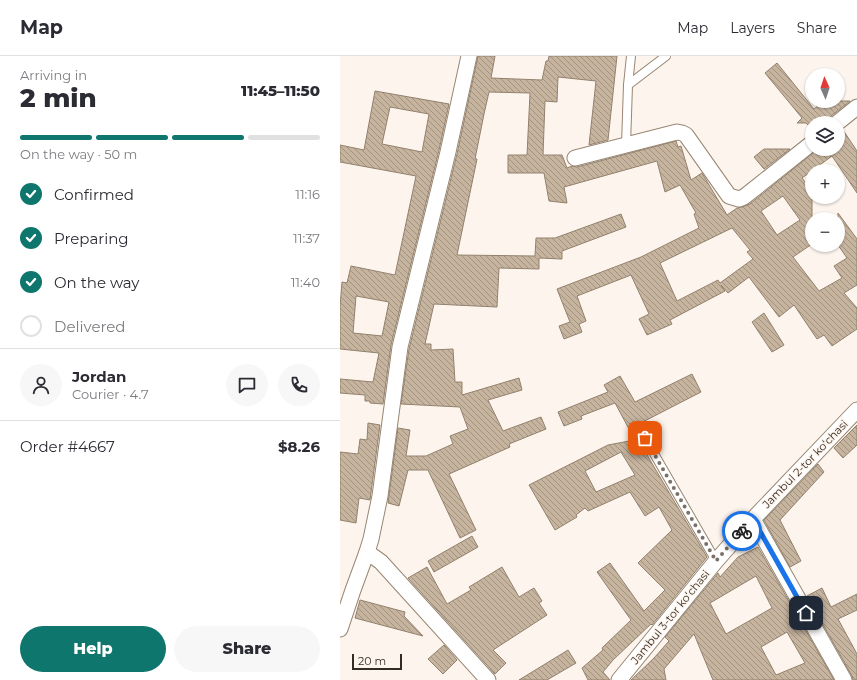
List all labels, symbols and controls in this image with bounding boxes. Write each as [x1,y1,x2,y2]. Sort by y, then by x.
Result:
text: Map [20,16,63,39]
text: Map [677,19,708,37]
text: Layers [730,19,775,37]
text: Share [797,19,837,37]
text: Arriving in [20,67,87,83]
north arrow [805,68,845,108]
map controls [805,68,845,252]
text: 11:45–11:50 [241,81,320,100]
text: 2 min [20,82,97,114]
button: layers [805,116,845,156]
text: On the way · 50 m [20,146,137,162]
button: + [805,164,845,204]
icon: check [20,183,42,205]
text: Confirmed [54,185,134,204]
text: 11:16 [295,186,320,202]
button: − [805,212,845,252]
icon: check [20,227,42,249]
text: Preparing [54,229,129,248]
text: 11:37 [293,230,320,246]
icon: check [20,271,42,293]
text: On the way [54,273,139,292]
text: 11:40 [291,274,320,290]
text: Delivered [54,317,126,336]
button: person [20,364,62,406]
button: chat [226,364,268,406]
button: phone [278,364,320,406]
text: Jordan [72,367,126,386]
text: Courier · 4.7 [72,386,149,402]
street label: Jambul 2-tor koʻchasi [759,417,851,512]
pin [628,421,662,455]
icon: bag [634,427,656,449]
text: Order #4667 [20,437,115,456]
text: $8.26 [278,437,320,456]
courier [722,511,762,551]
icon: bike [731,520,753,542]
street label: Jambul 3-tor koʻchasi [627,567,712,668]
pin [789,596,823,630]
icon: home [795,602,817,624]
button: Help [20,626,166,672]
button: Share [174,626,320,672]
scale bar [352,652,402,671]
text: 20 m [358,654,386,668]

